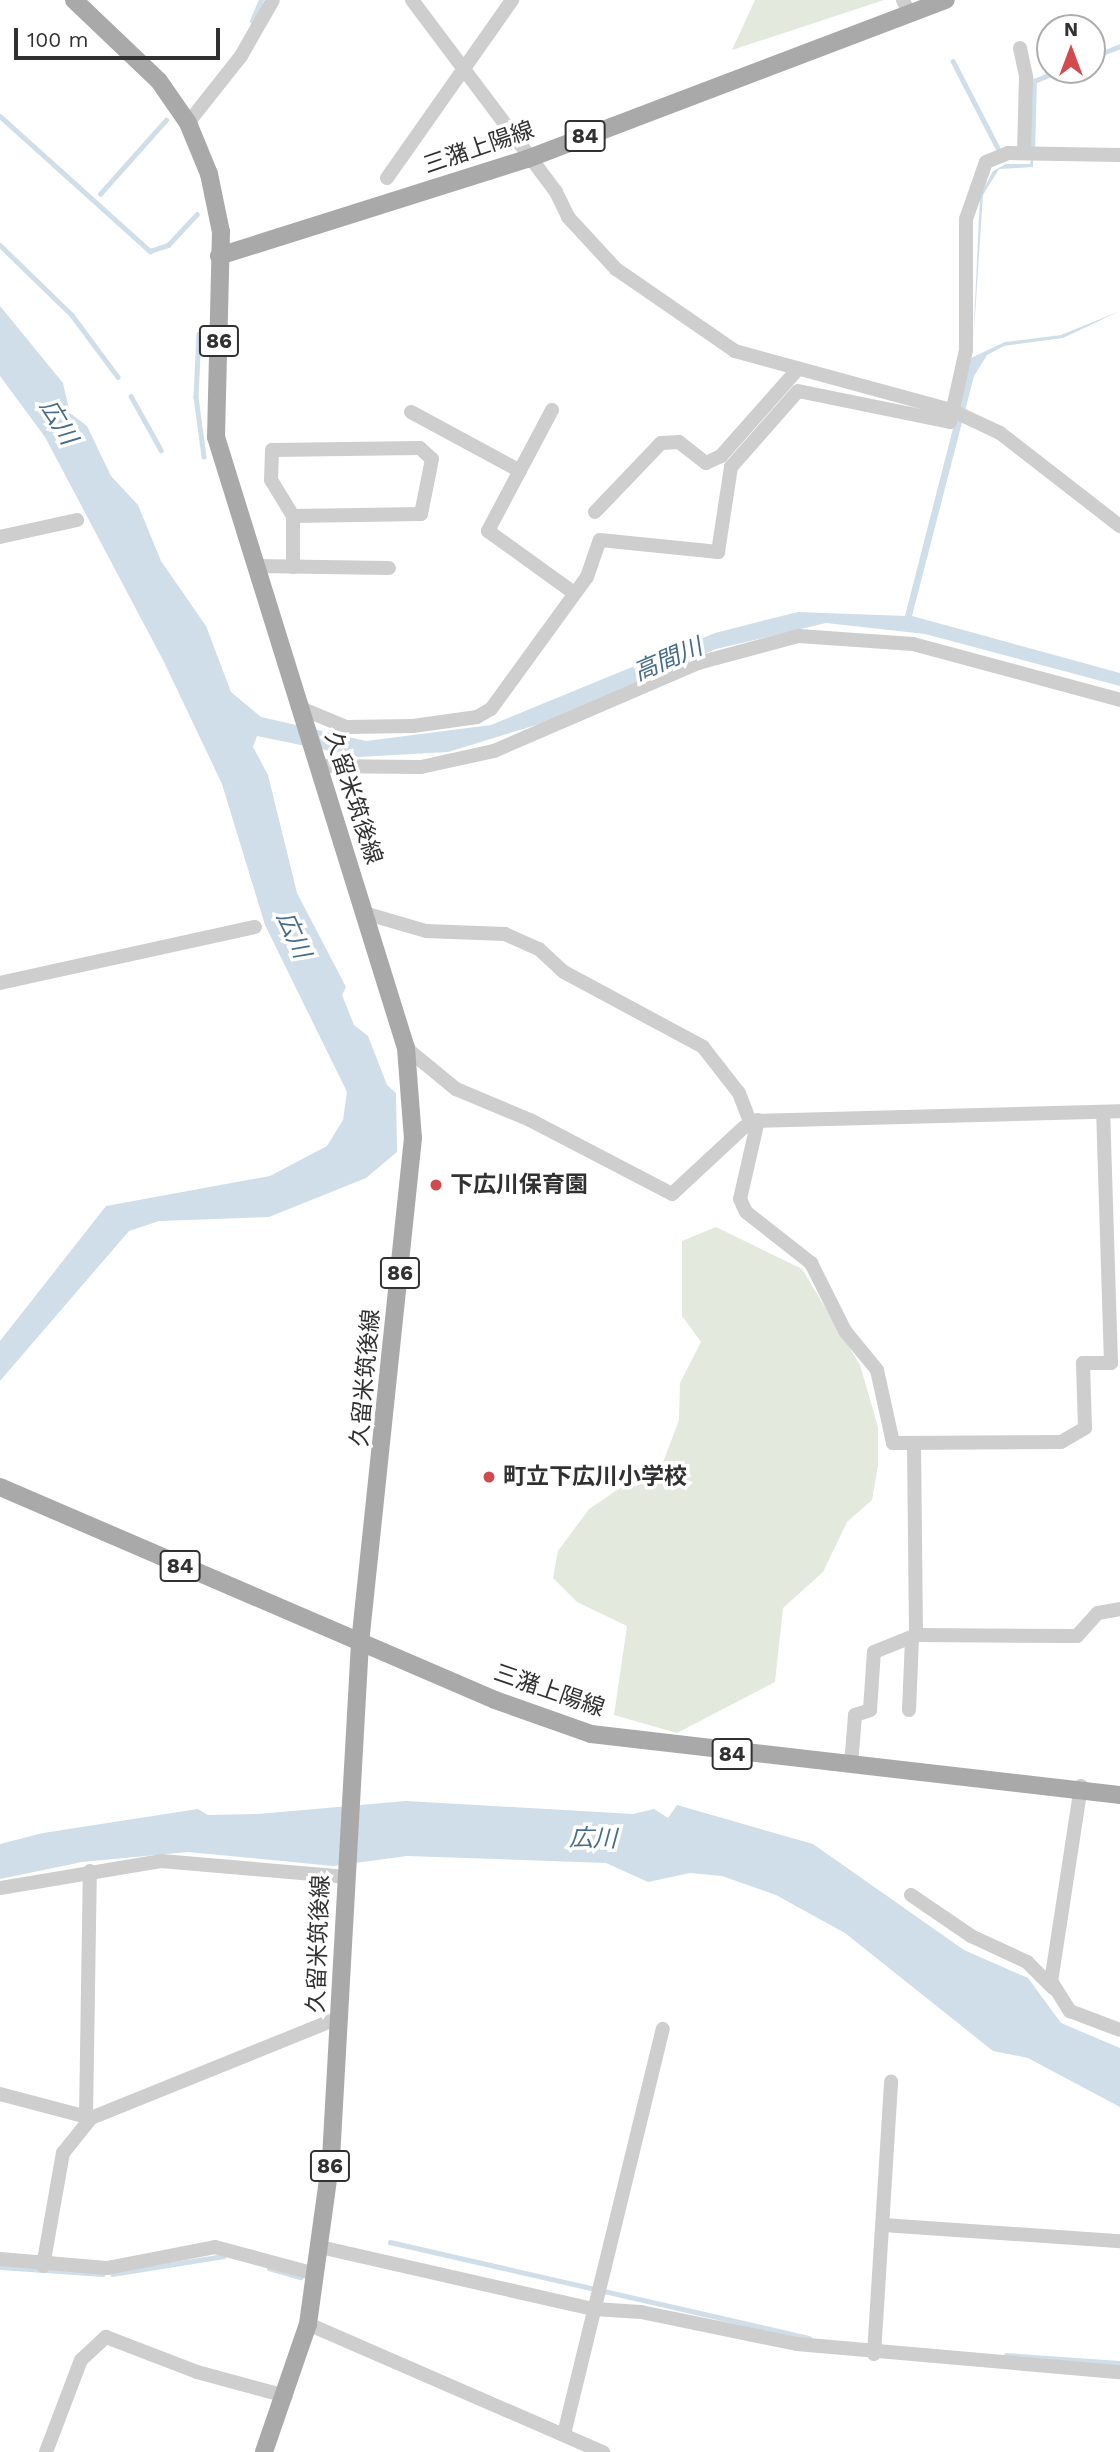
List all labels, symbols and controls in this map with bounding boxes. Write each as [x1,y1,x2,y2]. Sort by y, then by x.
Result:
scale bar [18,14,224,58]
north arrow [1036,14,1106,84]
text: N [1064,18,1078,41]
text: 100 m [27,27,89,52]
street label: 三潴上陽線 [420,116,538,180]
road number: 84 [564,118,606,154]
road number: 86 [198,324,240,358]
water label: 広川 [33,394,83,450]
water label: 高間川 [629,633,707,687]
street label: 久留米筑後線 [319,728,387,868]
water label: 広川 [270,907,316,963]
place label: 下広川保育園 [450,1171,588,1199]
marker: 下広川保育園 [428,1177,444,1193]
road number: 86 [379,1256,421,1290]
street label: 久留米筑後線 [346,1308,386,1448]
place label: 町立下広川小学校 [503,1463,687,1491]
marker: 町立下広川小学校 [481,1469,497,1485]
road number: 84 [159,1548,201,1584]
street label: 三潴上陽線 [490,1659,608,1723]
road number: 84 [711,1736,753,1772]
water label: 広川 [569,1824,617,1854]
street label: 久留米筑後線 [303,1875,335,2013]
road number: 86 [309,2148,351,2184]

